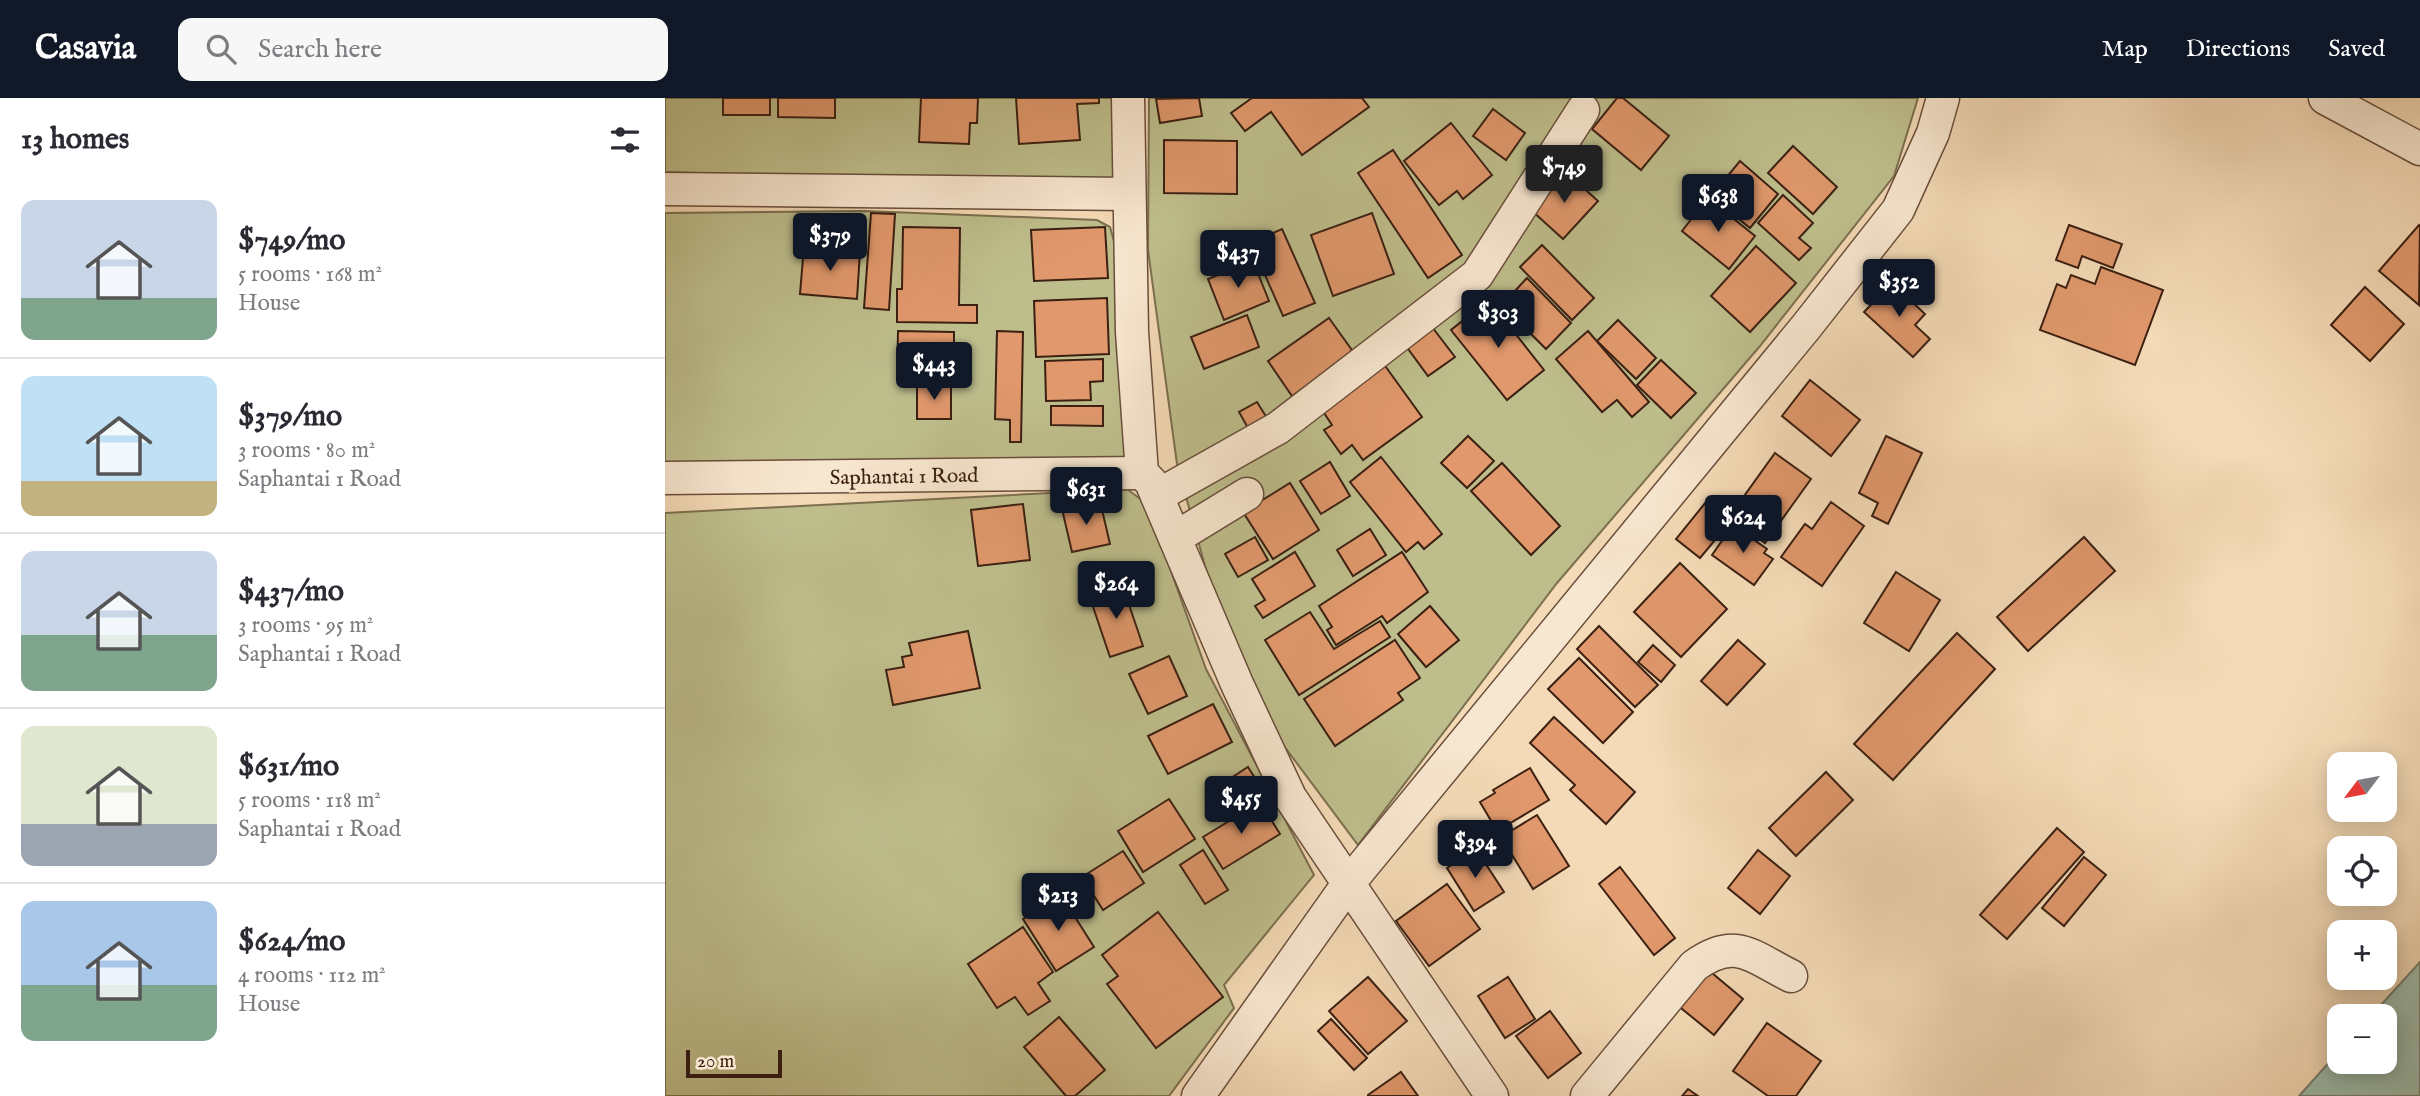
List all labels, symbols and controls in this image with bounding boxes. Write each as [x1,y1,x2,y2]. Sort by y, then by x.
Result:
search box [178,18,668,81]
text: Casavia [35,28,136,70]
icon: search [202,30,240,68]
text: Search here [258,33,382,66]
text: Map [2102,34,2148,65]
text: Directions [2186,34,2290,65]
text: Saved [2328,34,2385,65]
text: 13 homes [21,121,129,159]
icon: filters [606,121,644,159]
pin: $749 [1523,146,1605,205]
text: $749 [1542,153,1586,182]
pin: $638 [1677,174,1759,234]
text: $638 [1698,182,1738,211]
pin: $379 [789,214,871,273]
text: $379 [809,221,851,250]
text: $749/mo [238,222,346,260]
icon: home [77,228,161,312]
pin: $437 [1197,230,1279,290]
text: $437 [1216,238,1260,267]
text: 5 rooms · 168 m² [238,260,382,289]
pin: $352 [1858,260,1940,319]
text: $352 [1879,267,1919,296]
text: House [238,289,300,318]
pin: $303 [1457,290,1539,350]
text: $303 [1477,298,1519,327]
pin: $443 [893,342,975,402]
text: $443 [912,350,956,379]
text: $379/mo [238,398,342,436]
icon: home [77,404,161,488]
text: 3 rooms · 80 m² [238,436,375,465]
street label: Saphantai 1 Road [829,463,979,492]
text: Saphantai 1 Road [238,465,401,494]
pin: $631 [1045,468,1127,527]
text: $631 [1066,475,1106,504]
pin: $624 [1702,496,1784,555]
text: $624 [1721,503,1765,532]
pin: $264 [1075,561,1157,621]
text: $264 [1094,569,1138,598]
text: $437/mo [238,573,344,611]
icon: home [77,579,161,663]
text: 3 rooms · 95 m² [238,611,373,640]
text: Saphantai 1 Road [238,640,401,669]
text: $631/mo [238,748,339,786]
north arrow [2327,752,2397,822]
map controls [2327,752,2397,1074]
icon: home [77,754,161,838]
pin: $455 [1200,776,1282,836]
text: $455 [1221,784,1261,813]
text: 5 rooms · 118 m² [238,786,381,815]
text: Saphantai 1 Road [238,815,401,844]
pin: $394 [1434,820,1516,880]
text: $394 [1454,828,1496,857]
button: locate [2327,836,2397,906]
pin: $213 [1017,874,1099,933]
text: $213 [1038,881,1078,910]
button: + [2327,920,2397,990]
text: $624/mo [238,923,346,961]
icon: home [77,929,161,1013]
text: 4 rooms · 112 m² [238,961,386,990]
text: House [238,990,300,1019]
button: − [2327,1004,2397,1074]
scale bar [686,1047,782,1079]
text: 20 m [697,1050,734,1074]

